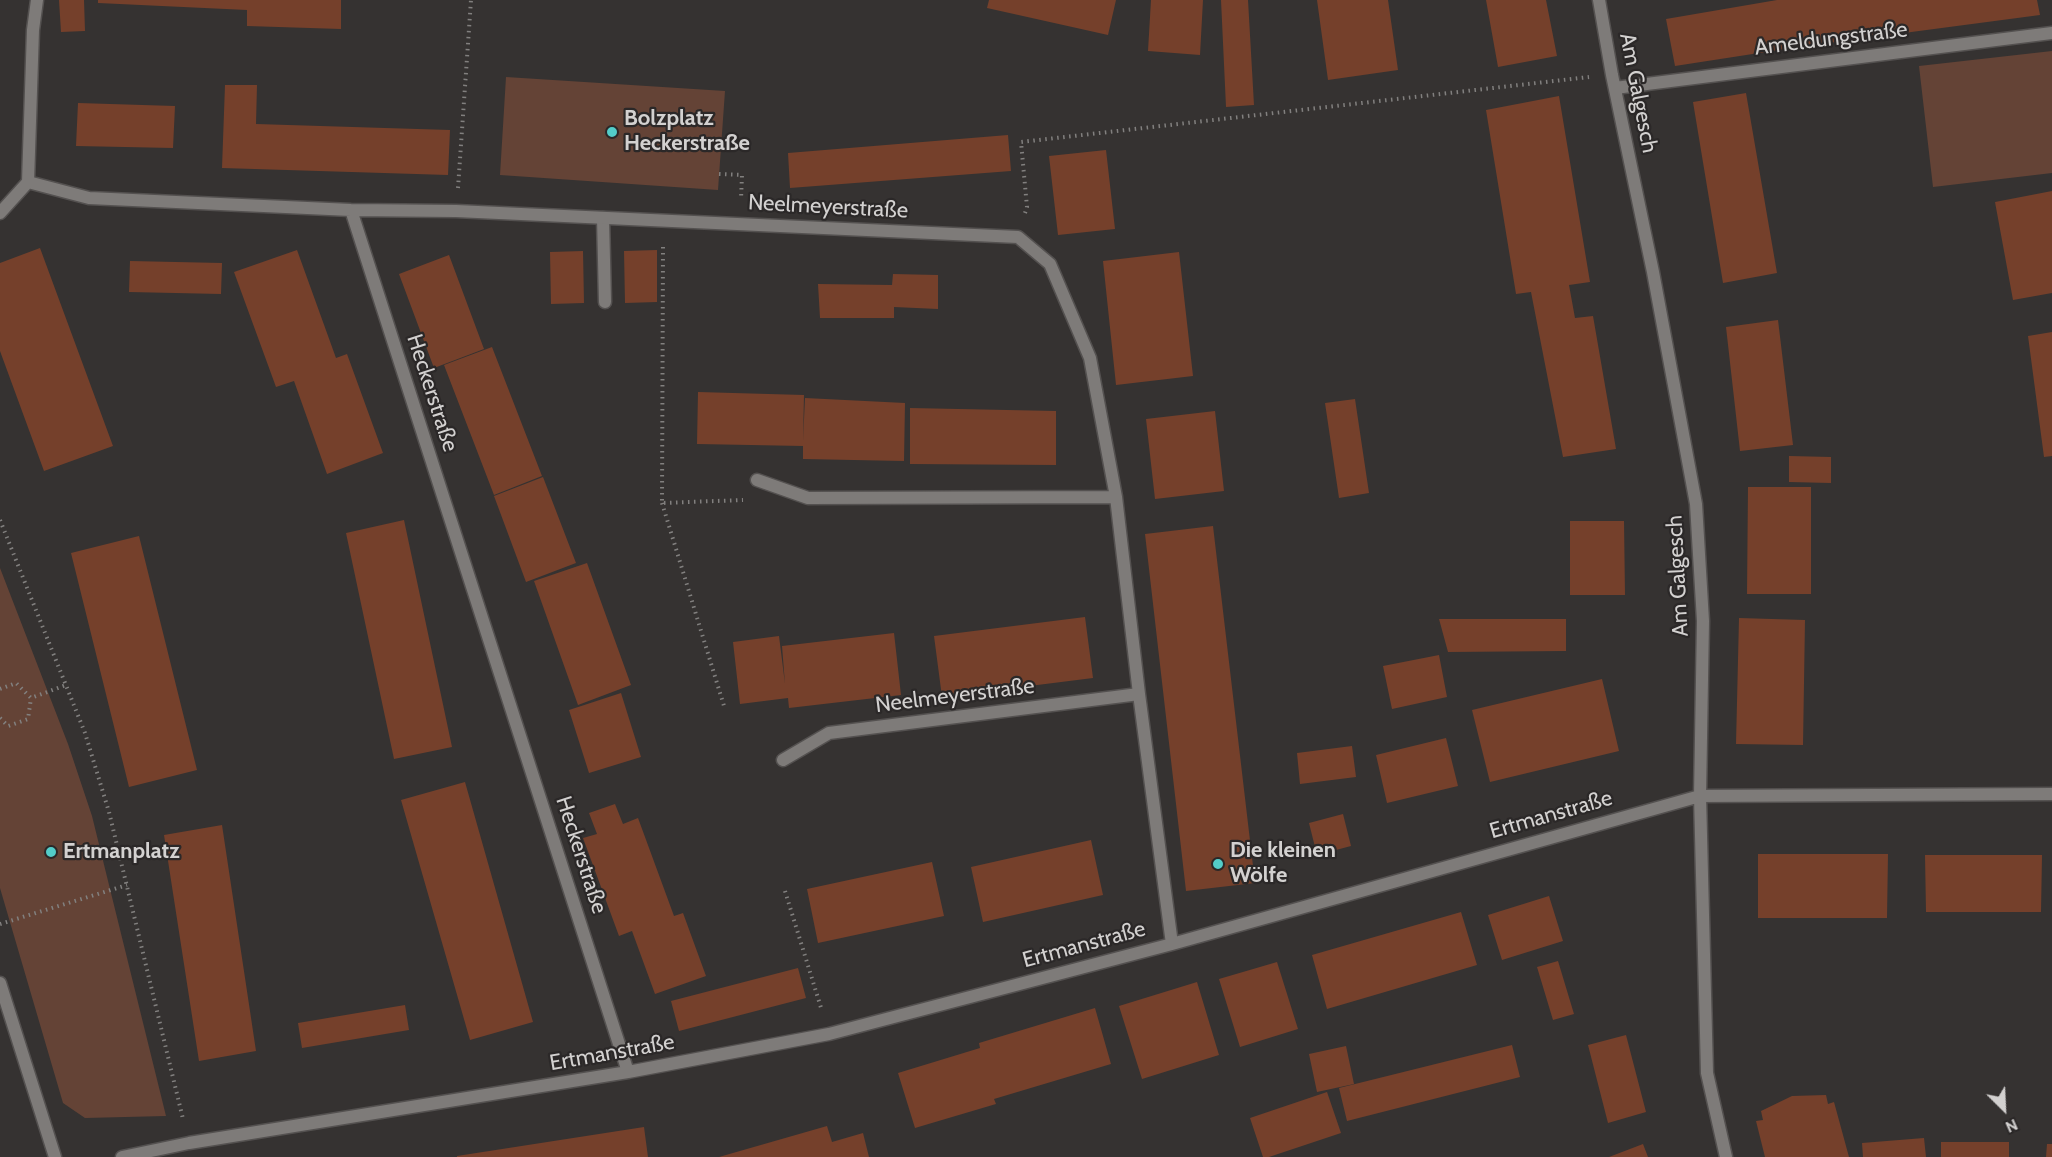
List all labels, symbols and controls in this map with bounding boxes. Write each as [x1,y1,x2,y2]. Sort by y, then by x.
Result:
street label: Ameldungstraße [1753,17,1909,61]
street label: Am Galgesch [1613,31,1663,155]
place label: Bolzplatz Heckerstraße [624,106,750,158]
marker: Bolzplatz Heckerstraße [605,125,619,139]
street label: Neelmeyerstraße [747,190,909,224]
street label: Heckerstraße [401,331,463,455]
street label: Am Galgesch [1662,515,1694,637]
street label: Neelmeyerstraße [874,673,1036,719]
street label: Ertmanstraße [1487,785,1615,845]
street label: Heckerstraße [550,793,612,917]
place label: Die kleinen Wölfe [1230,838,1336,890]
place label: Ertmanplatz [63,839,180,865]
marker: Ertmanplatz [44,845,58,859]
marker: Die kleinen Wölfe [1211,857,1225,871]
street label: Ertmanstraße [1020,916,1148,974]
street label: Ertmanstraße [548,1029,676,1077]
north arrow [1974,1079,2034,1139]
text: N [2002,1115,2021,1137]

